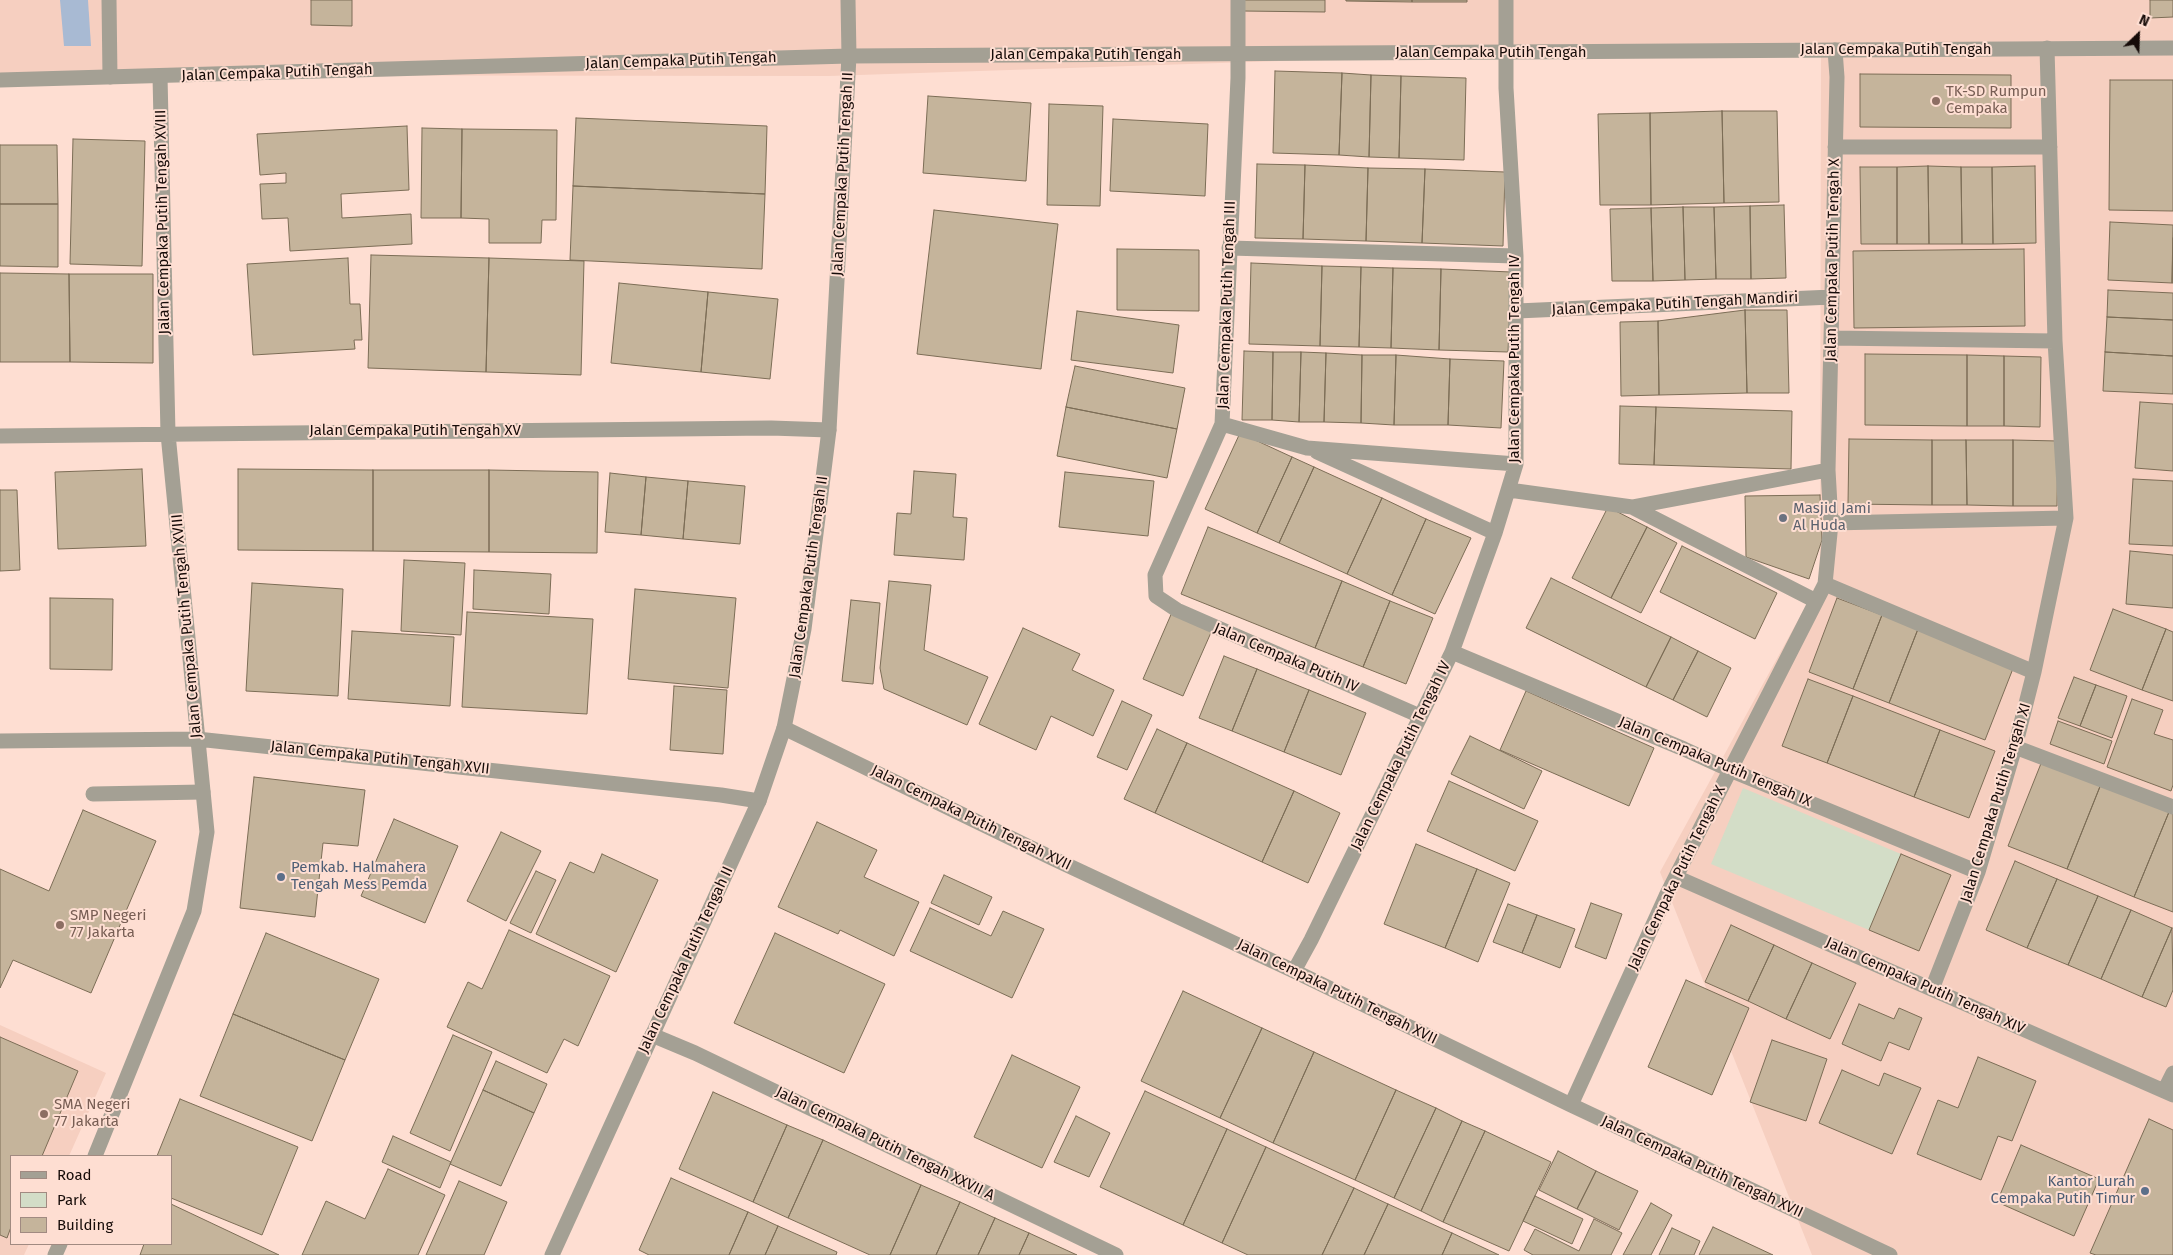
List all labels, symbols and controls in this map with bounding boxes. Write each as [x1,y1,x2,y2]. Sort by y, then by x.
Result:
north arrow [2113,10,2163,60]
text: N [2137,11,2152,30]
street label: Jalan Cempaka Putih Tengah [1800,41,1992,59]
street label: Jalan Cempaka Putih Tengah [1395,44,1587,62]
street label: Jalan Cempaka Putih Tengah [990,46,1182,64]
street label: Jalan Cempaka Putih Tengah [585,49,777,73]
street label: Jalan Cempaka Putih Tengah [181,61,373,85]
street label: Jalan Cempaka Putih Tengah II [829,72,857,276]
place label: TK-SD Rumpun Cempaka [1946,83,2046,118]
marker: TK-SD Rumpun Cempaka [1930,95,1942,107]
street label: Jalan Cempaka Putih Tengah XVIII [152,109,174,335]
street label: Jalan Cempaka Putih Tengah X [1822,158,1844,362]
street label: Jalan Cempaka Putih Tengah III [1214,200,1240,410]
street label: Jalan Cempaka Putih Tengah IV [1506,255,1524,463]
street label: Jalan Cempaka Putih Tengah Mandiri [1551,289,1799,319]
street label: Jalan Cempaka Putih Tengah XV [309,422,521,440]
street label: Jalan Cempaka Putih Tengah II [786,475,832,679]
place label: Masjid Jami Al Huda [1793,500,1871,535]
marker: Masjid Jami Al Huda [1777,512,1789,524]
street label: Jalan Cempaka Putih Tengah XVIII [168,513,206,739]
street label: Jalan Cempaka Putih IV [1211,619,1361,697]
street label: Jalan Cempaka Putih Tengah IV [1347,659,1455,853]
street label: Jalan Cempaka Putih Tengah XI [1957,701,2035,905]
street label: Jalan Cempaka Putih Tengah IX [1616,713,1814,811]
street label: Jalan Cempaka Putih Tengah XVII [269,738,491,778]
street label: Jalan Cempaka Putih Tengah XVII [868,762,1074,874]
street label: Jalan Cempaka Putih Tengah X [1624,783,1730,973]
place label: Pemkab. Halmahera Tengah Mess Pemda [291,859,427,894]
street label: Jalan Cempaka Putih Tengah II [635,864,737,1056]
marker: Pemkab. Halmahera Tengah Mess Pemda [275,871,287,883]
place label: SMP Negeri 77 Jakarta [70,907,147,942]
marker: SMP Negeri 77 Jakarta [54,919,66,931]
street label: Jalan Cempaka Putih Tengah XIV [1823,934,2027,1038]
street label: Jalan Cempaka Putih Tengah XVII [1234,936,1440,1048]
street label: Jalan Cempaka Putih Tengah XXVII A [773,1083,997,1205]
place label: SMA Negeri 77 Jakarta [54,1096,130,1131]
marker: SMA Negeri 77 Jakarta [38,1108,50,1120]
street label: Jalan Cempaka Putih Tengah XVII [1598,1112,1806,1222]
legend [10,1155,172,1245]
text: Road [57,1166,92,1184]
place label: Kantor Lurah Cempaka Putih Timur [1991,1173,2135,1208]
marker: Kantor Lurah Cempaka Putih Timur [2139,1185,2151,1197]
text: Park [57,1191,87,1209]
text: Building [57,1216,113,1234]

